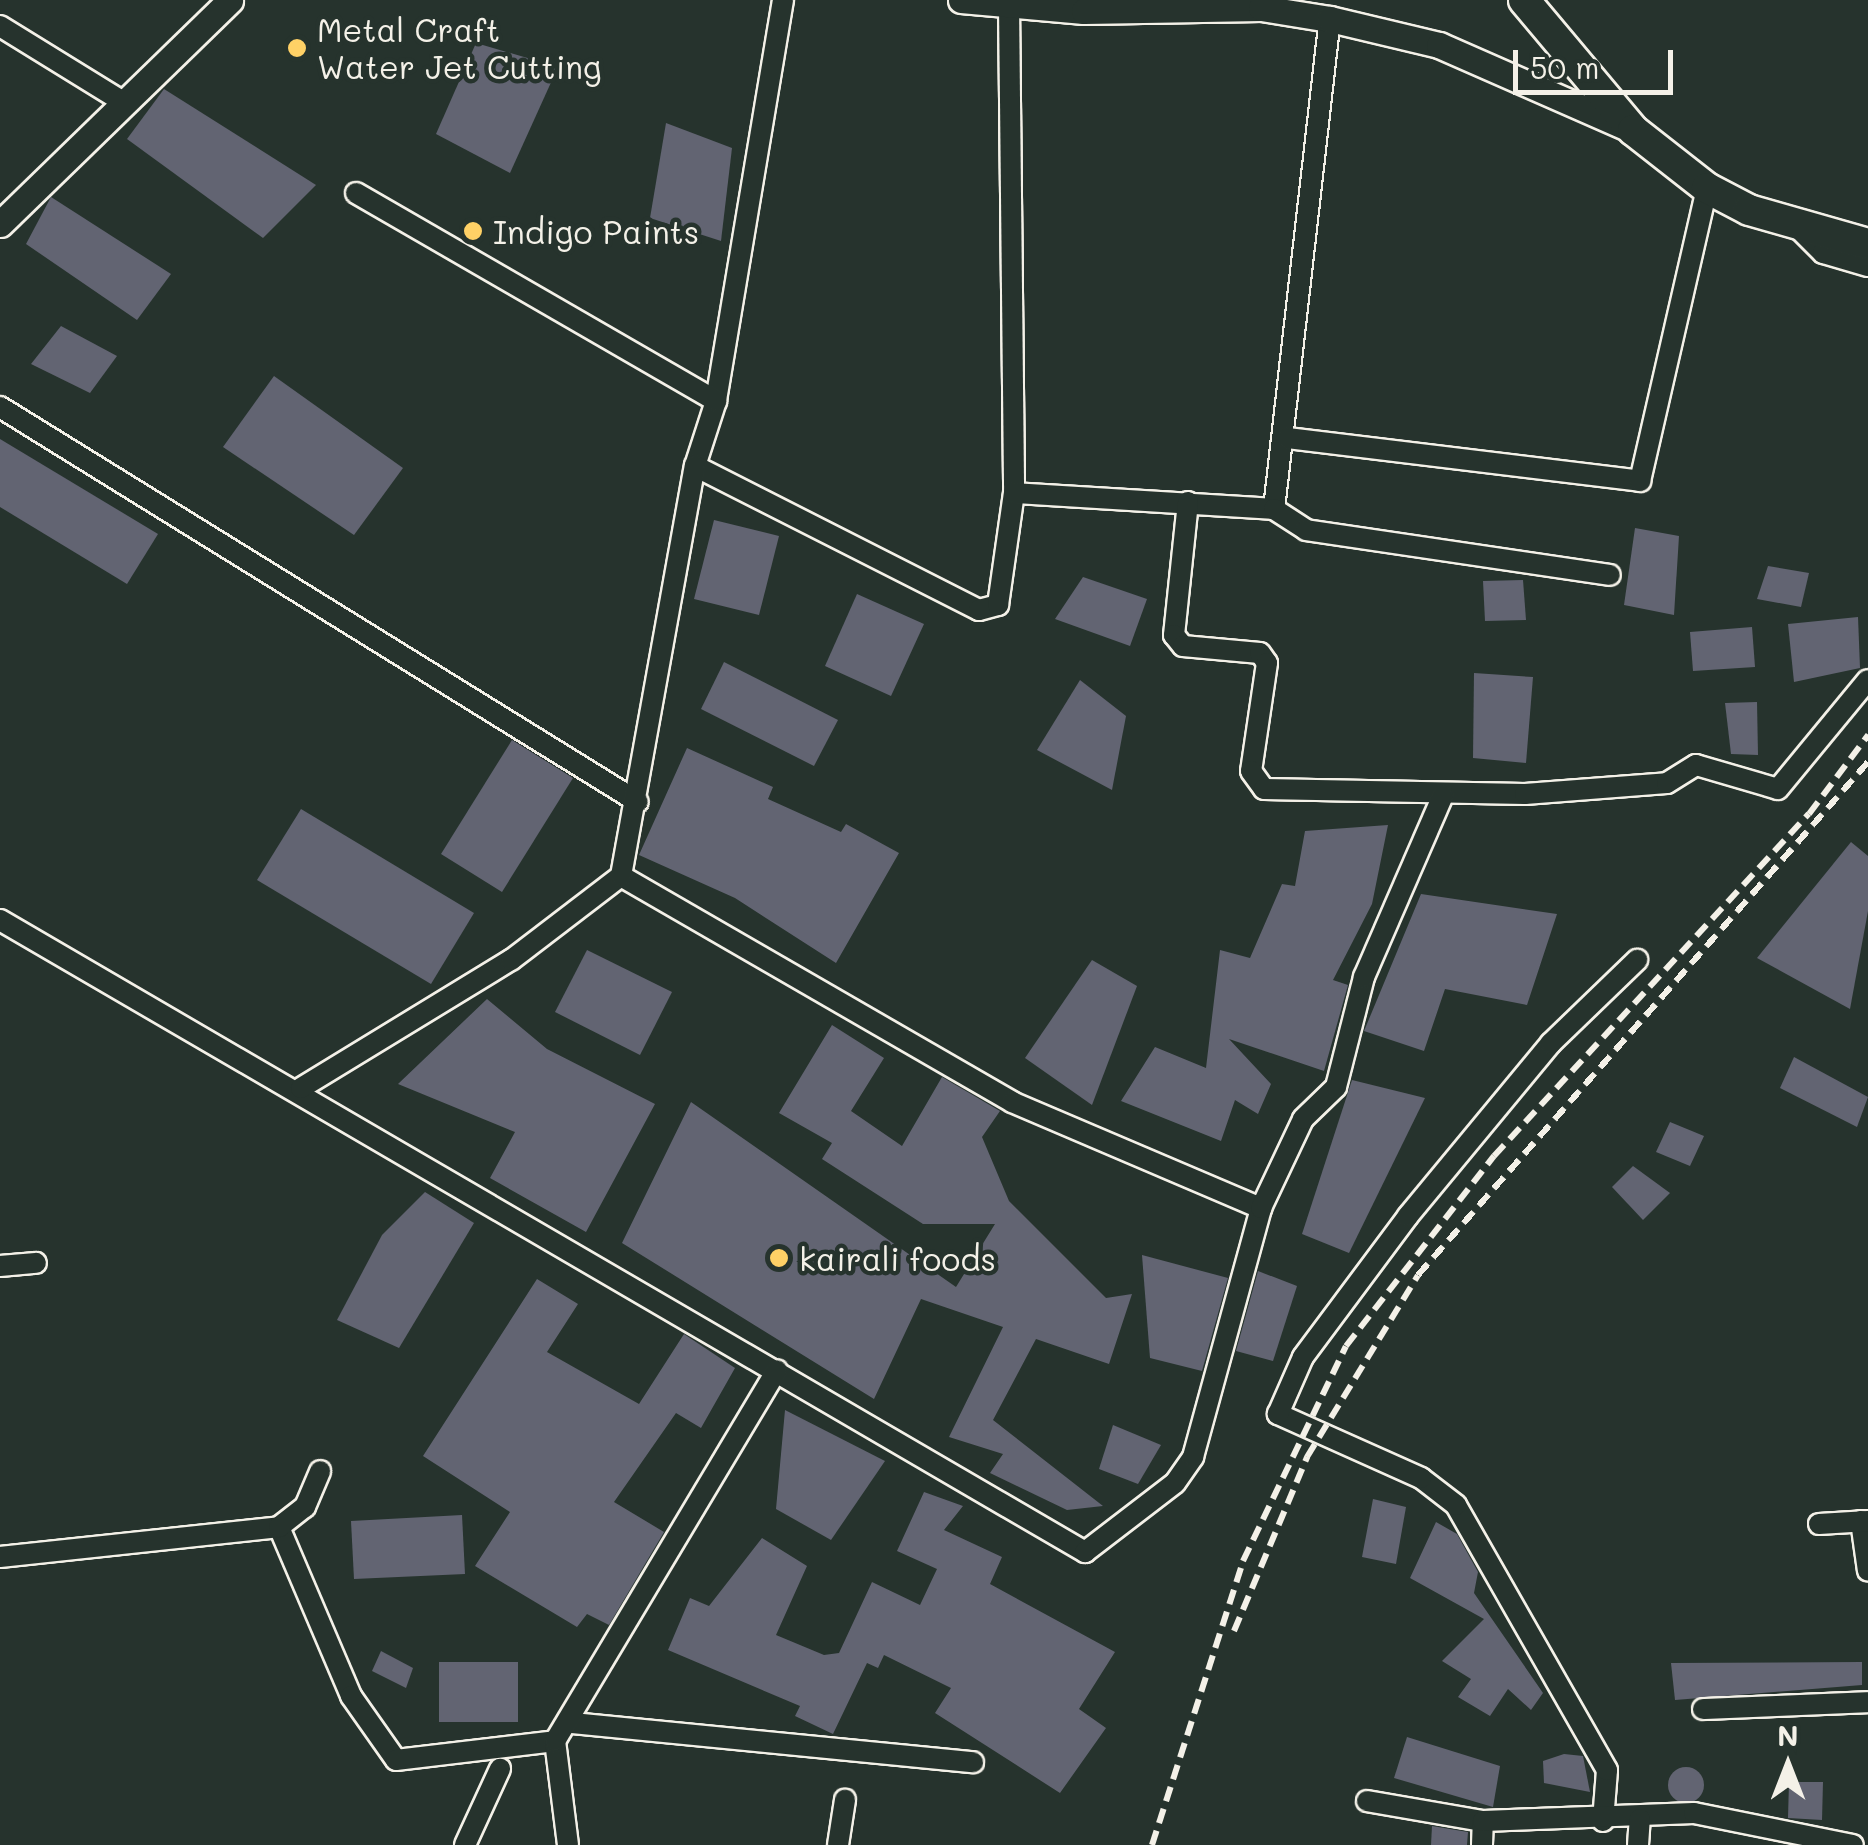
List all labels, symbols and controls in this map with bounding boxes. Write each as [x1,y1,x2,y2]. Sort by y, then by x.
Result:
place label: Metal Craft Water Jet Cutting [317,11,602,86]
scale bar [1518,30,1678,92]
marker: Metal Craft Water Jet Cutting [286,37,308,59]
text: 50 m [1530,47,1600,87]
place label: Indigo Paints [493,212,699,250]
marker: Indigo Paints [462,220,484,242]
place label: kairali foods [799,1239,996,1277]
marker: kairali foods [768,1247,790,1269]
north arrow [1738,1715,1838,1815]
text: N [1777,1717,1799,1753]

